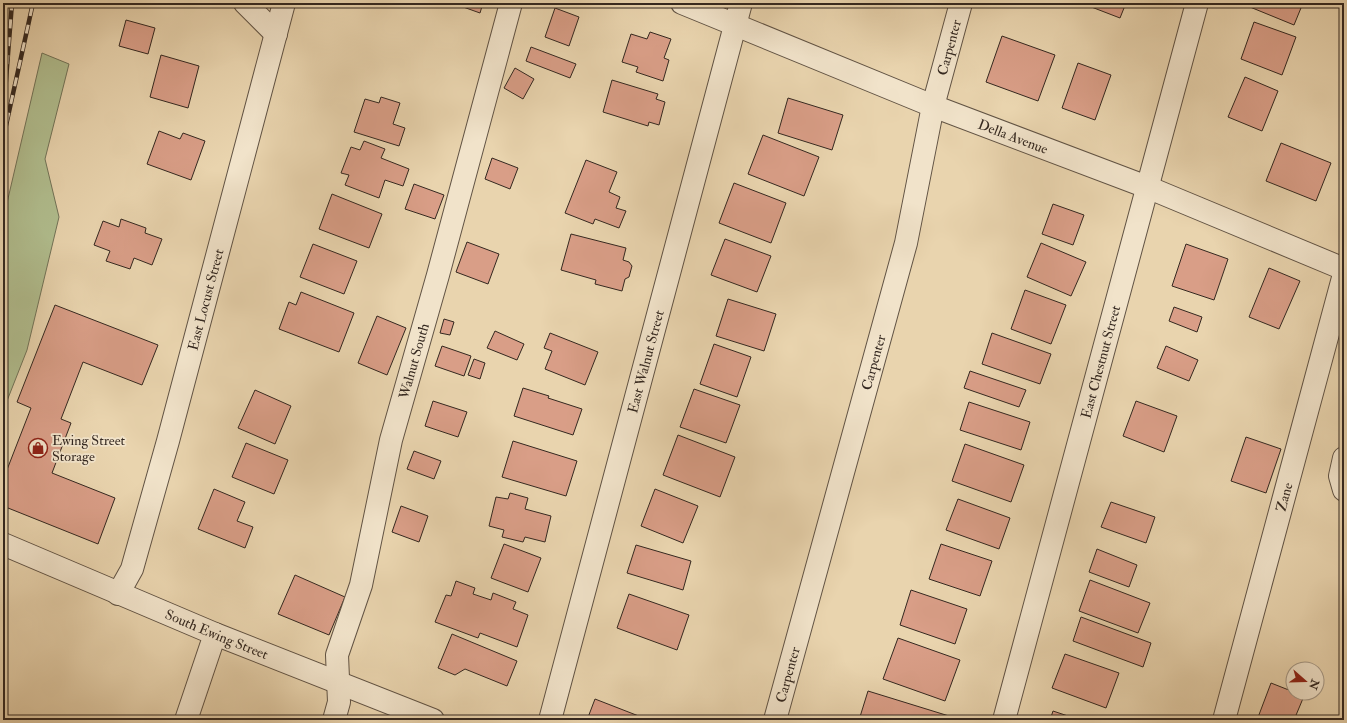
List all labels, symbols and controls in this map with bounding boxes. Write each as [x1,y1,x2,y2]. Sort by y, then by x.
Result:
street label: Carpenter [934,17,965,77]
street label: Della Avenue [975,116,1051,158]
street label: East Locust Street [184,247,228,352]
street label: East Chestnut Street [1078,303,1124,420]
street label: East Walnut Street [624,308,668,415]
street label: Walnut South [395,321,433,402]
street label: Carpenter [858,332,890,392]
place label: Ewing Street Storage [52,432,126,465]
shop icon: Ewing Street Storage [27,437,49,459]
street label: Zane [1272,481,1297,513]
street label: South Ewing Street [163,606,271,663]
street label: Carpenter [772,644,804,704]
north arrow [1285,661,1325,701]
text: N [1306,676,1322,692]

